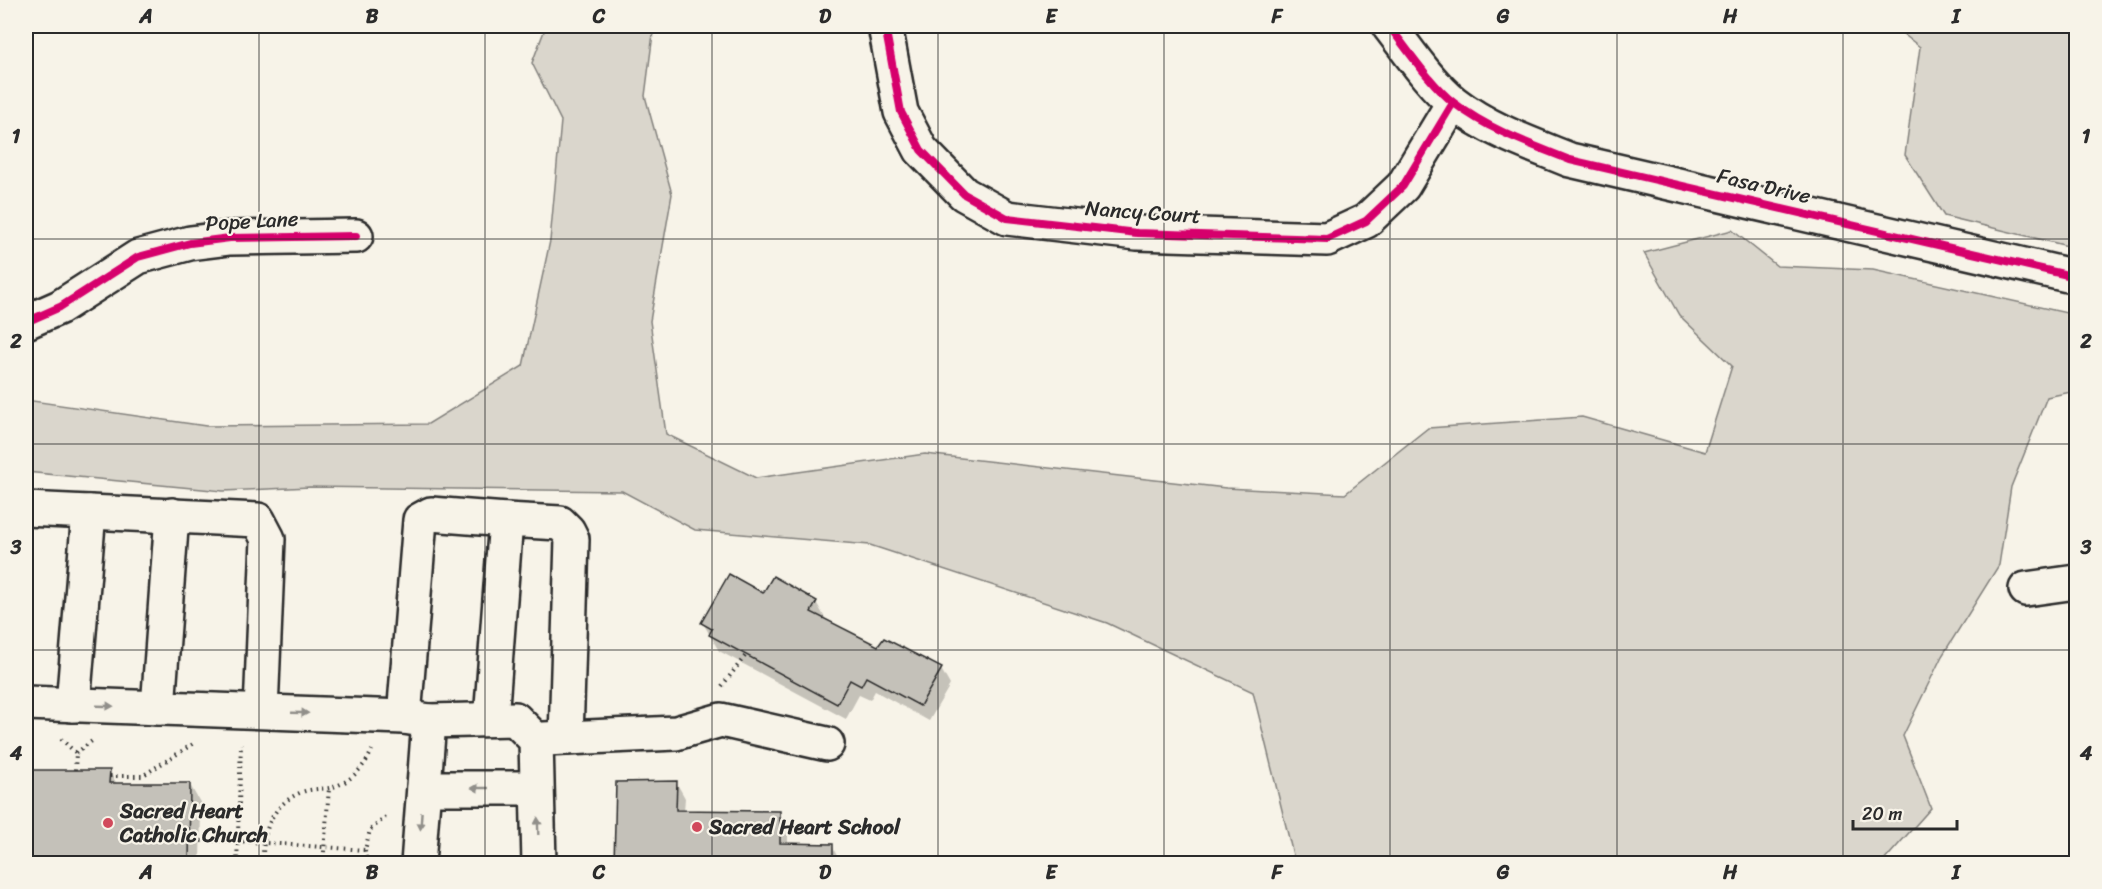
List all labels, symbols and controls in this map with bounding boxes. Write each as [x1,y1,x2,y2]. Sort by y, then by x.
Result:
text: A [138,0,153,34]
text: B [366,0,379,34]
text: C [592,0,606,34]
text: D [819,0,832,34]
text: E [1045,0,1058,34]
text: F [1271,0,1284,34]
text: G [1496,0,1510,34]
text: H [1722,0,1738,34]
text: I [1951,0,1962,34]
text: 1 [12,119,21,154]
text: 1 [2082,119,2091,154]
street label: Fasa Drive [1713,157,1815,215]
street label: Nancy Court [1084,189,1202,235]
street label: Pope Lane [205,200,300,242]
text: 2 [9,324,22,359]
text: 2 [2079,324,2092,359]
text: 3 [10,530,22,565]
text: 3 [2080,530,2092,565]
one-way arrow [95,701,114,710]
one-way arrow [290,708,309,717]
text: 4 [9,736,23,771]
text: 4 [2079,736,2093,771]
one-way arrow [471,783,490,793]
place label: Sacred Heart Catholic Church [119,792,268,854]
scale bar [1853,793,1956,831]
text: 20 m [1862,798,1902,830]
place label: Sacred Heart School [708,808,901,846]
one-way arrow [417,811,426,830]
marker: Sacred Heart Catholic Church [101,816,115,830]
one-way arrow [533,816,542,835]
marker: Sacred Heart School [690,820,704,834]
text: A [138,855,153,889]
text: B [366,855,379,889]
text: C [592,855,606,889]
text: D [819,855,832,889]
text: E [1045,855,1058,889]
text: F [1271,855,1284,889]
text: G [1496,855,1510,889]
text: H [1722,855,1738,889]
text: I [1951,855,1962,889]

